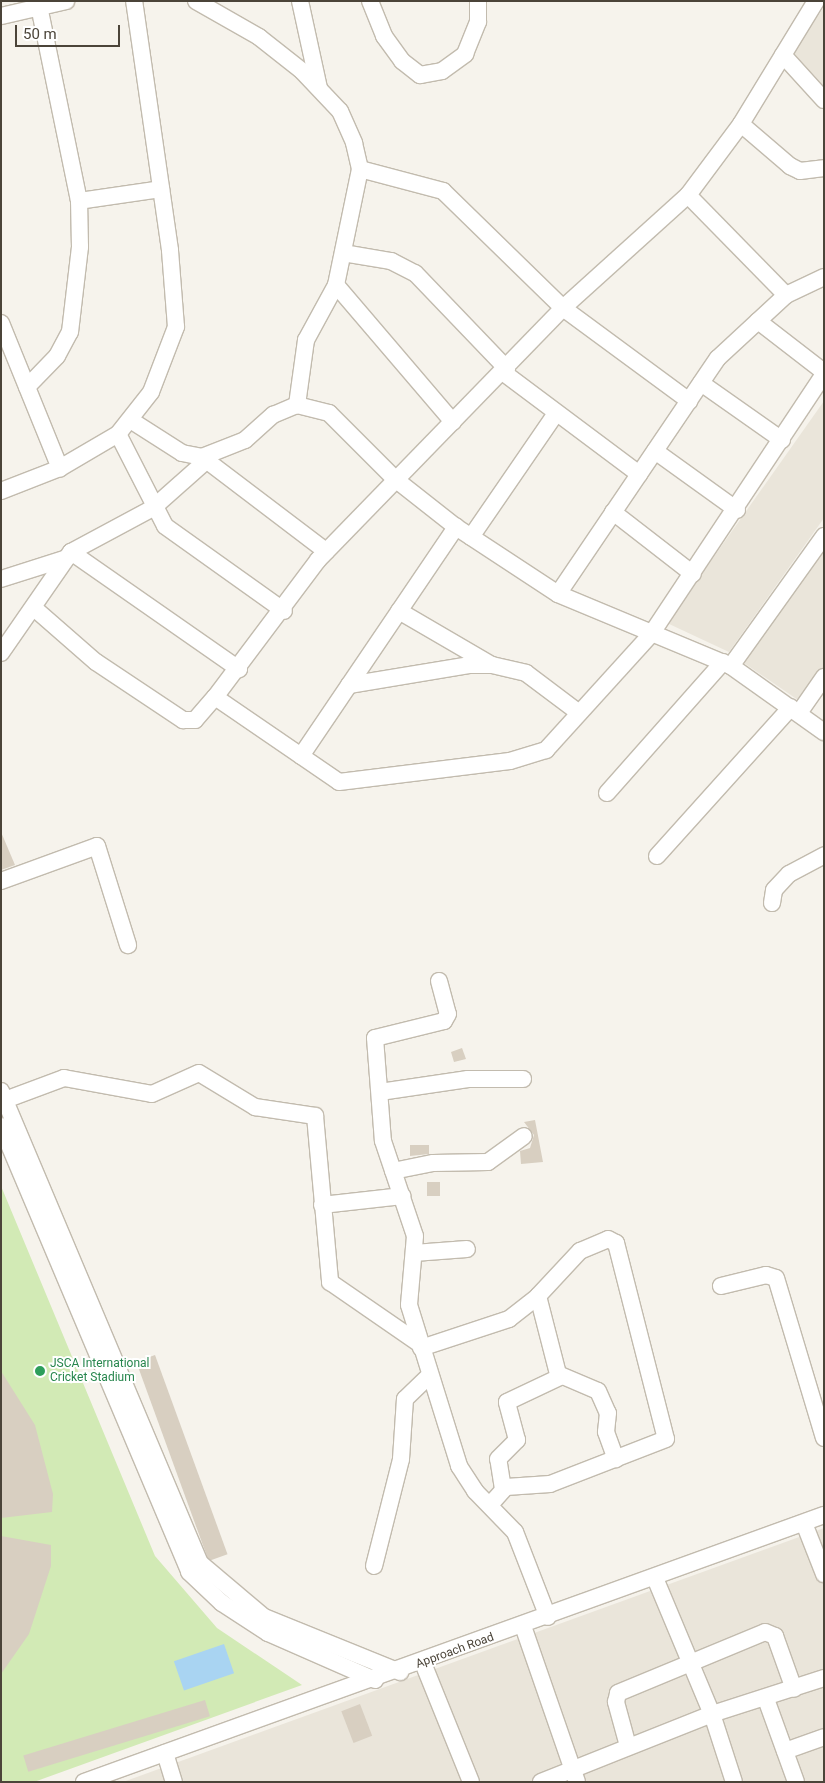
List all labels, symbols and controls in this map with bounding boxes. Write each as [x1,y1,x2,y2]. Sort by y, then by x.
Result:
scale bar [18,15,122,47]
text: 50 m [23,25,57,43]
place label: JSCA International Cricket Stadium [50,1357,150,1385]
marker: JSCA International Cricket Stadium [34,1365,46,1377]
street label: Approach Road [414,1630,496,1672]

